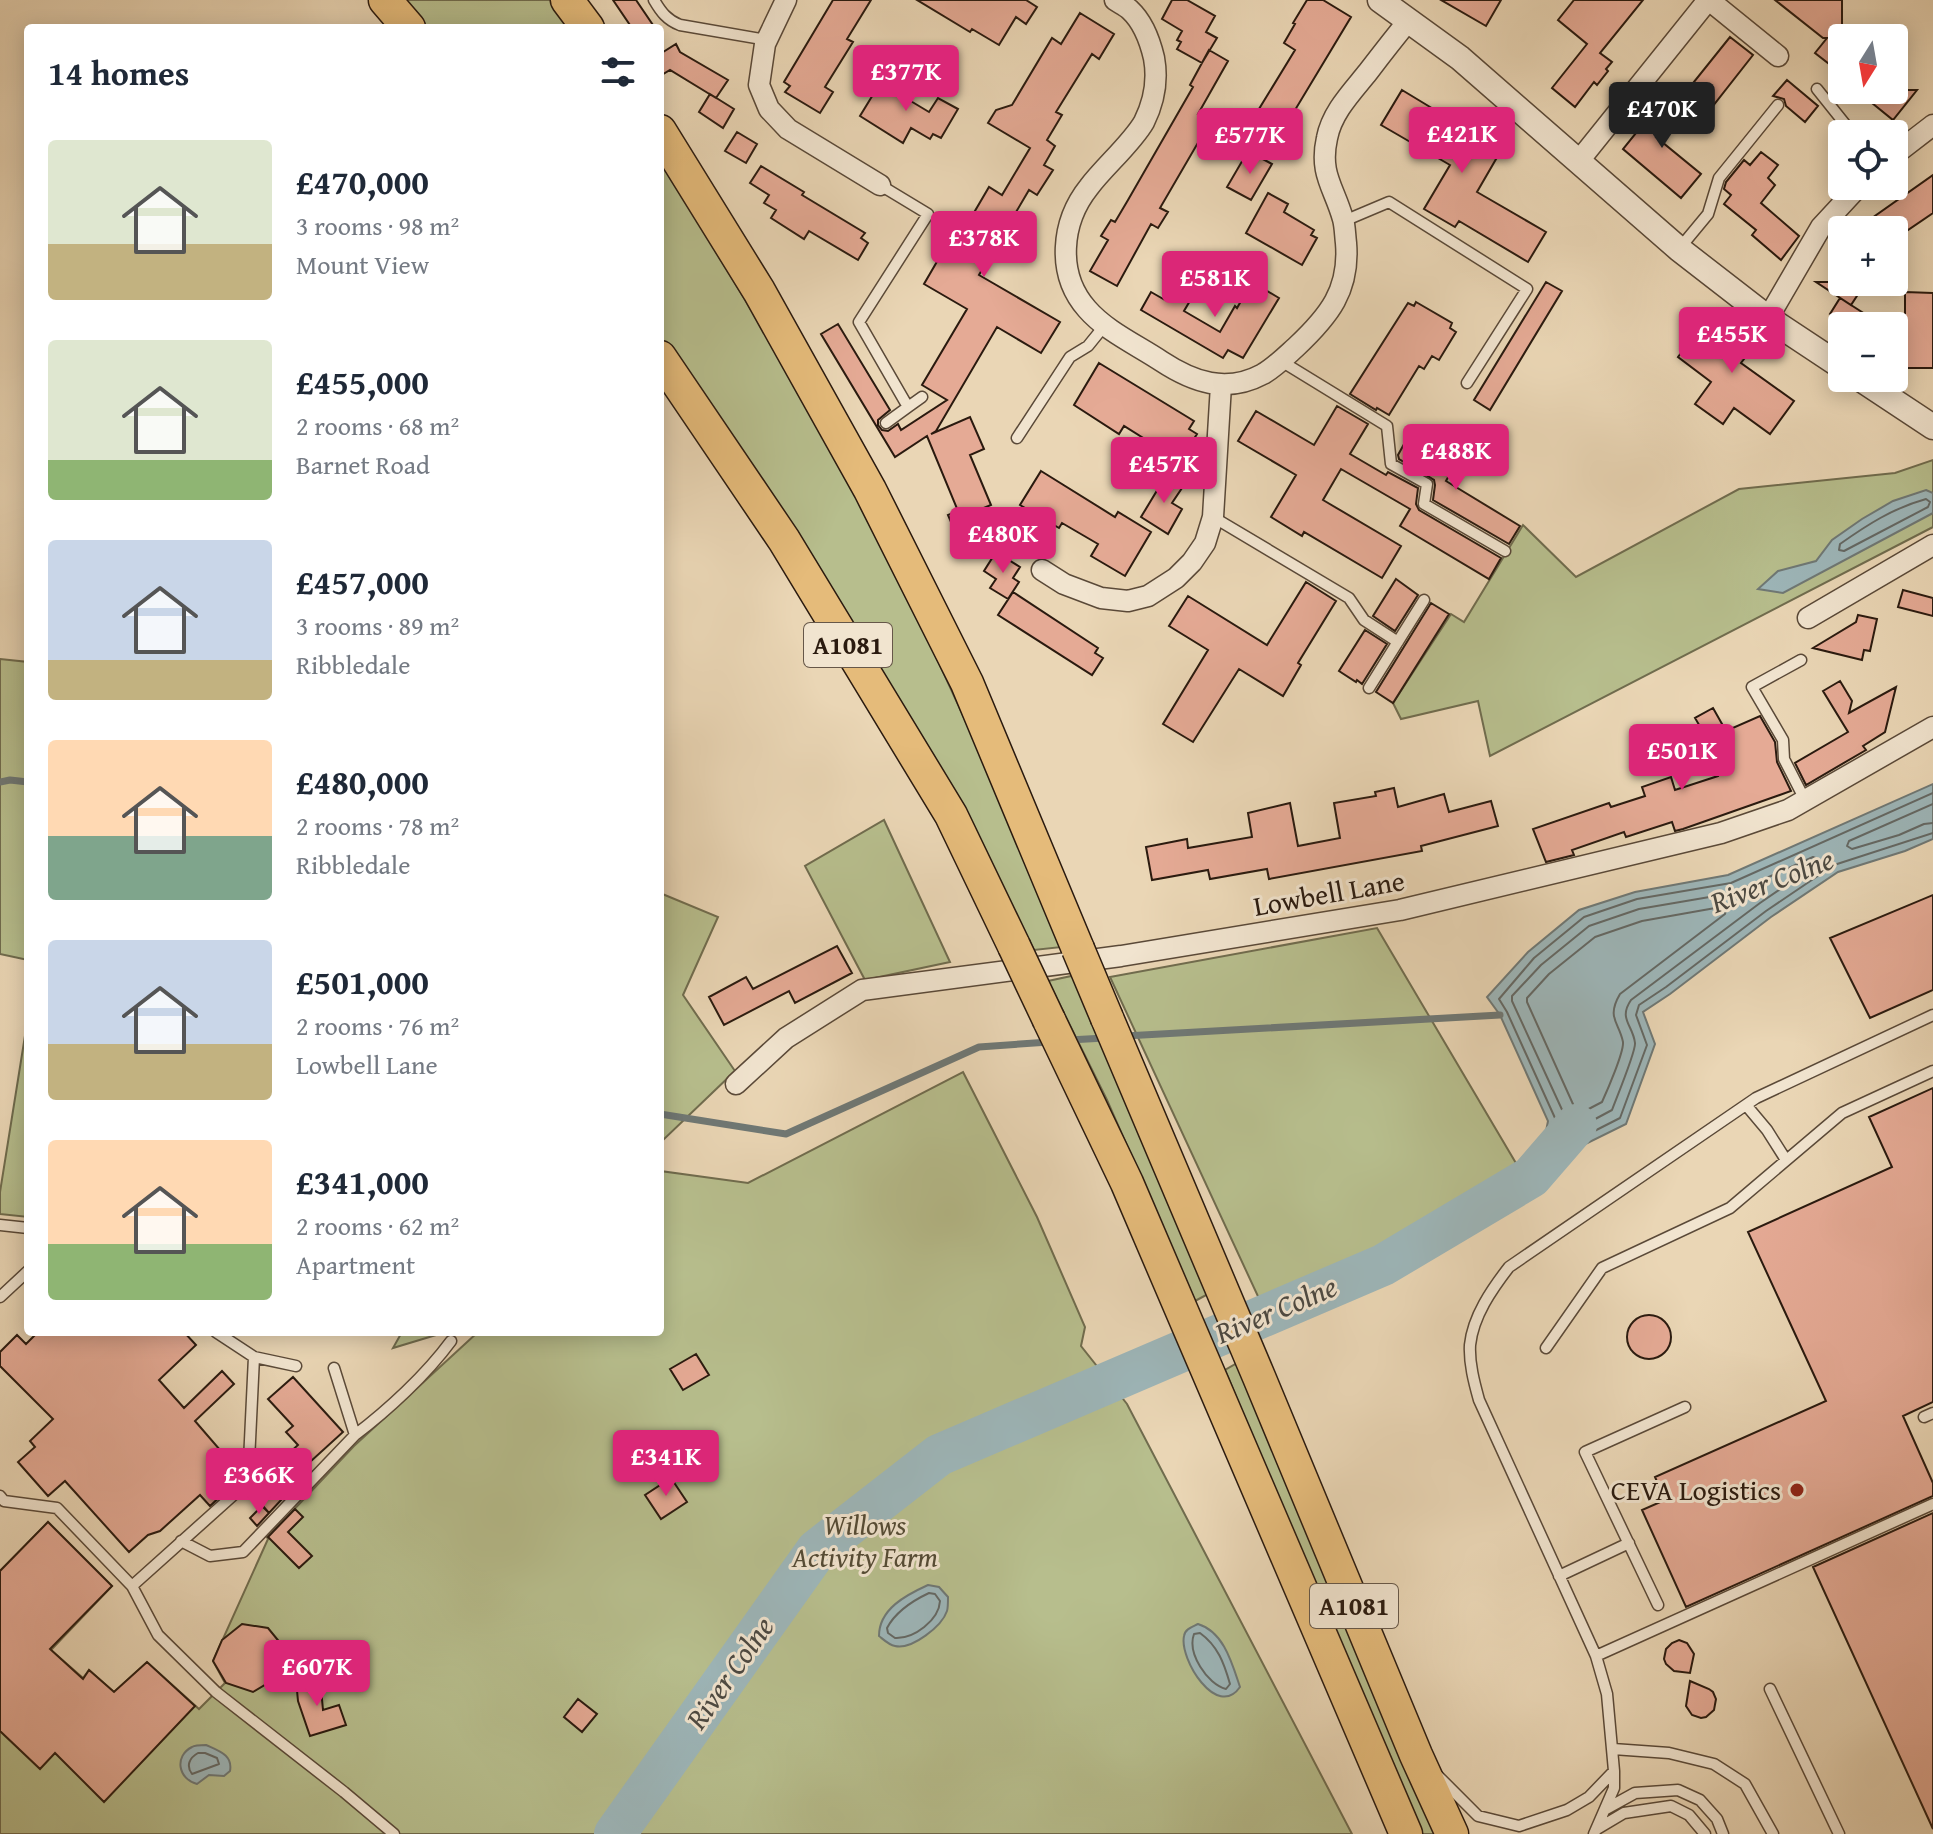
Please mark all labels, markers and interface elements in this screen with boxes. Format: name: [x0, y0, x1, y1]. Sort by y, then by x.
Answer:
north arrow: [1828, 24, 1908, 104]
map controls: [1828, 24, 1908, 392]
pin: £377K: [850, 45, 962, 113]
text: 14 homes: [48, 48, 189, 97]
icon: filters: [596, 50, 640, 94]
text: £377K: [871, 51, 941, 90]
pin: £470K: [1606, 82, 1718, 150]
text: £470K: [1627, 88, 1697, 127]
pin: £421K: [1406, 107, 1518, 175]
pin: £577K: [1194, 108, 1306, 176]
text: £421K: [1427, 113, 1497, 152]
text: £577K: [1215, 114, 1285, 153]
button: locate: [1828, 120, 1908, 200]
text: £470,000: [296, 157, 429, 206]
icon: home: [112, 172, 208, 268]
text: 3 rooms · 98 m²: [296, 206, 459, 245]
pin: £378K: [928, 211, 1040, 279]
button: +: [1828, 216, 1908, 296]
text: £378K: [949, 217, 1019, 256]
text: Mount View: [296, 245, 429, 284]
pin: £581K: [1159, 251, 1271, 319]
text: £581K: [1180, 257, 1250, 296]
pin: £455K: [1676, 307, 1788, 375]
button: −: [1828, 312, 1908, 392]
text: £455K: [1697, 313, 1767, 352]
text: £455,000: [296, 357, 429, 406]
icon: home: [112, 372, 208, 468]
text: 2 rooms · 68 m²: [296, 406, 459, 445]
pin: £488K: [1400, 424, 1512, 492]
text: £488K: [1421, 430, 1491, 469]
pin: £457K: [1108, 437, 1220, 505]
text: £457K: [1129, 443, 1199, 482]
text: Barnet Road: [296, 445, 430, 484]
pin: £480K: [947, 507, 1059, 575]
text: £480K: [968, 513, 1038, 552]
text: £457,000: [296, 557, 429, 606]
icon: home: [112, 572, 208, 668]
text: 3 rooms · 89 m²: [296, 606, 459, 645]
road number: A1081: [804, 623, 892, 667]
text: Ribbledale: [296, 645, 410, 684]
pin: £501K: [1626, 724, 1738, 792]
text: £501K: [1647, 730, 1717, 769]
text: £480,000: [296, 757, 429, 806]
icon: home: [112, 772, 208, 868]
text: 2 rooms · 78 m²: [296, 806, 459, 845]
water label: River Colne: [1703, 836, 1840, 924]
text: Ribbledale: [296, 845, 410, 884]
street label: Lowbell Lane: [1250, 859, 1408, 926]
text: £501,000: [296, 957, 429, 1006]
icon: home: [112, 972, 208, 1068]
text: 2 rooms · 76 m²: [296, 1006, 459, 1045]
text: Lowbell Lane: [296, 1045, 438, 1084]
text: £341,000: [296, 1157, 429, 1206]
icon: home: [112, 1172, 208, 1268]
text: 2 rooms · 62 m²: [296, 1206, 459, 1245]
text: Apartment: [296, 1245, 415, 1284]
water label: River Colne: [1207, 1264, 1343, 1355]
pin: £341K: [610, 1430, 722, 1498]
text: £341K: [631, 1436, 701, 1475]
pin: £366K: [203, 1448, 315, 1516]
text: £366K: [224, 1454, 294, 1493]
place label: CEVA Logistics: [1611, 1469, 1781, 1510]
marker: CEVA Logistics: [1788, 1481, 1806, 1499]
park label: Willows Activity Farm: [791, 1504, 938, 1577]
road number: A1081: [1310, 1584, 1398, 1628]
water label: River Colne: [674, 1607, 784, 1739]
pin: £607K: [261, 1640, 373, 1708]
text: £607K: [282, 1646, 352, 1685]

